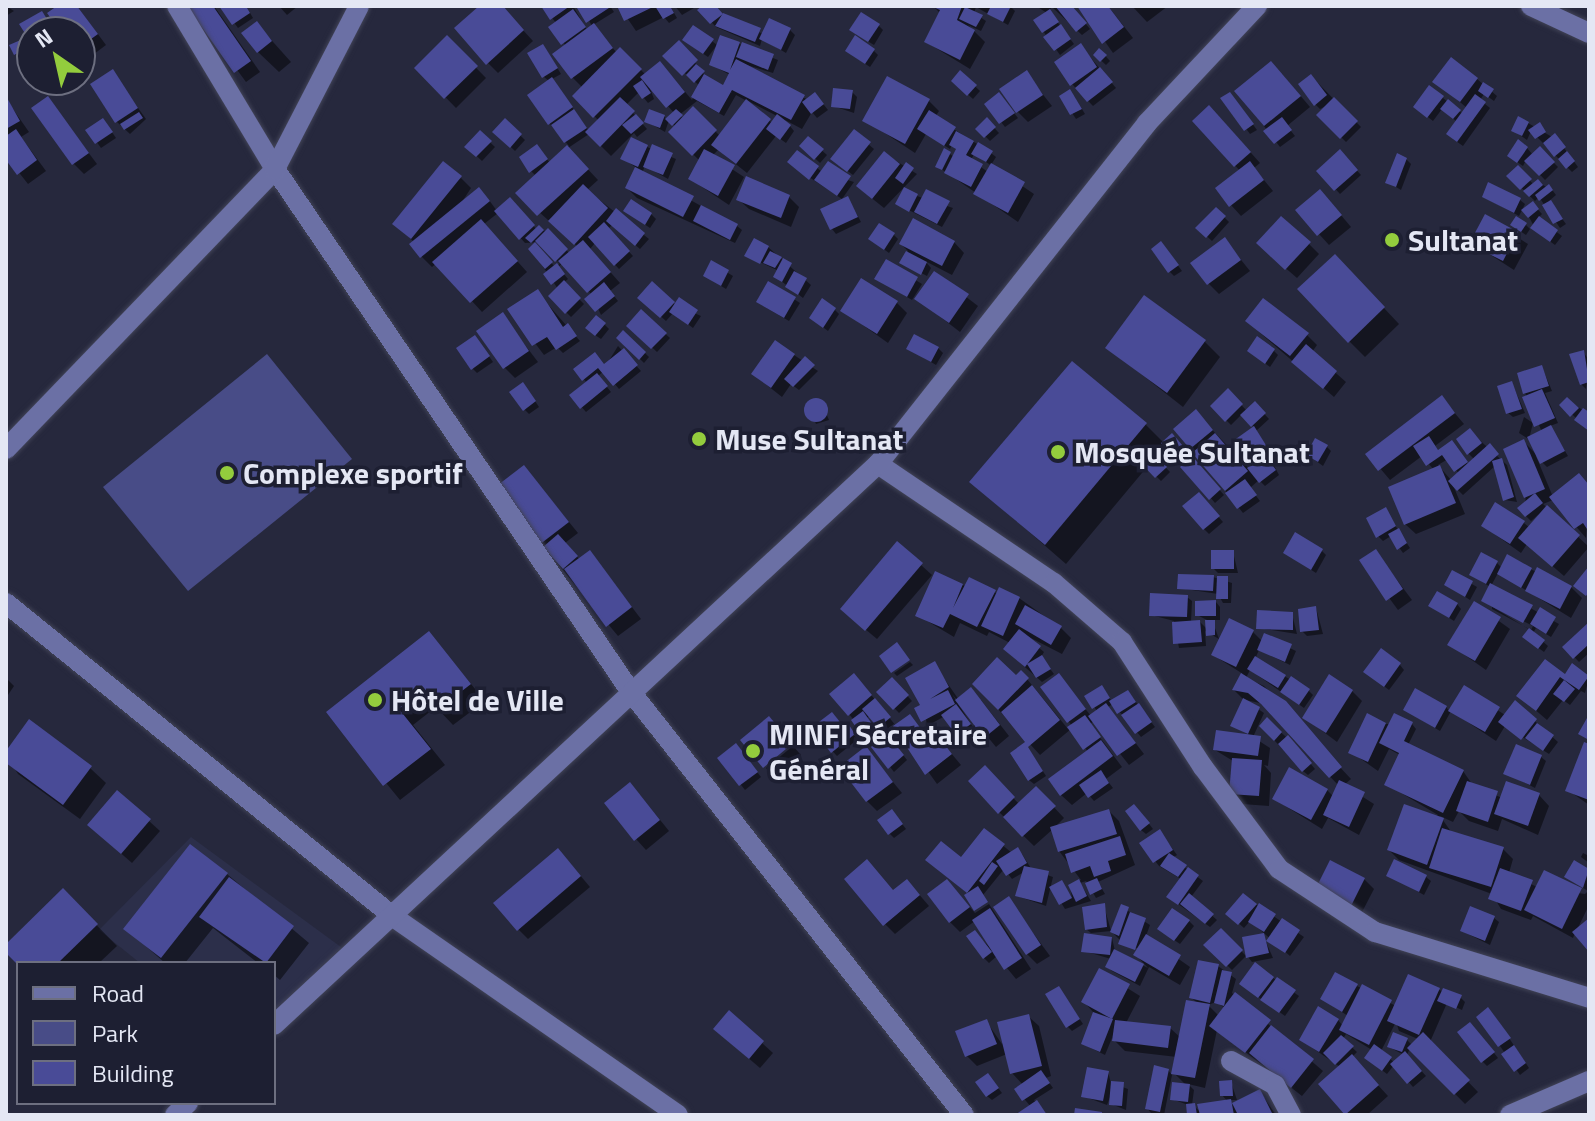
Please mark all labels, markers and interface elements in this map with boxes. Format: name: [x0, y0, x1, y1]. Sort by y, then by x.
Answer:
north arrow: [16, 16, 96, 96]
text: N: [28, 19, 60, 56]
place label: Sultanat: [1408, 222, 1518, 258]
marker: Sultanat: [1383, 231, 1401, 249]
place label: Muse Sultanat: [715, 421, 903, 457]
marker: Muse Sultanat: [690, 430, 708, 448]
place label: Mosquée Sultanat: [1074, 434, 1310, 470]
marker: Mosquée Sultanat: [1049, 443, 1067, 461]
place label: Complexe sportif: [243, 455, 463, 491]
marker: Complexe sportif: [218, 464, 236, 482]
place label: Hôtel de Ville: [391, 682, 564, 718]
marker: Hôtel de Ville: [366, 691, 384, 709]
place label: MINFI Sécretaire Général: [769, 716, 987, 786]
marker: MINFI Sécretaire Général: [744, 742, 762, 760]
legend: [16, 961, 276, 1105]
text: Road: [92, 975, 144, 1011]
text: Park: [92, 1015, 138, 1051]
text: Building: [92, 1055, 174, 1091]

